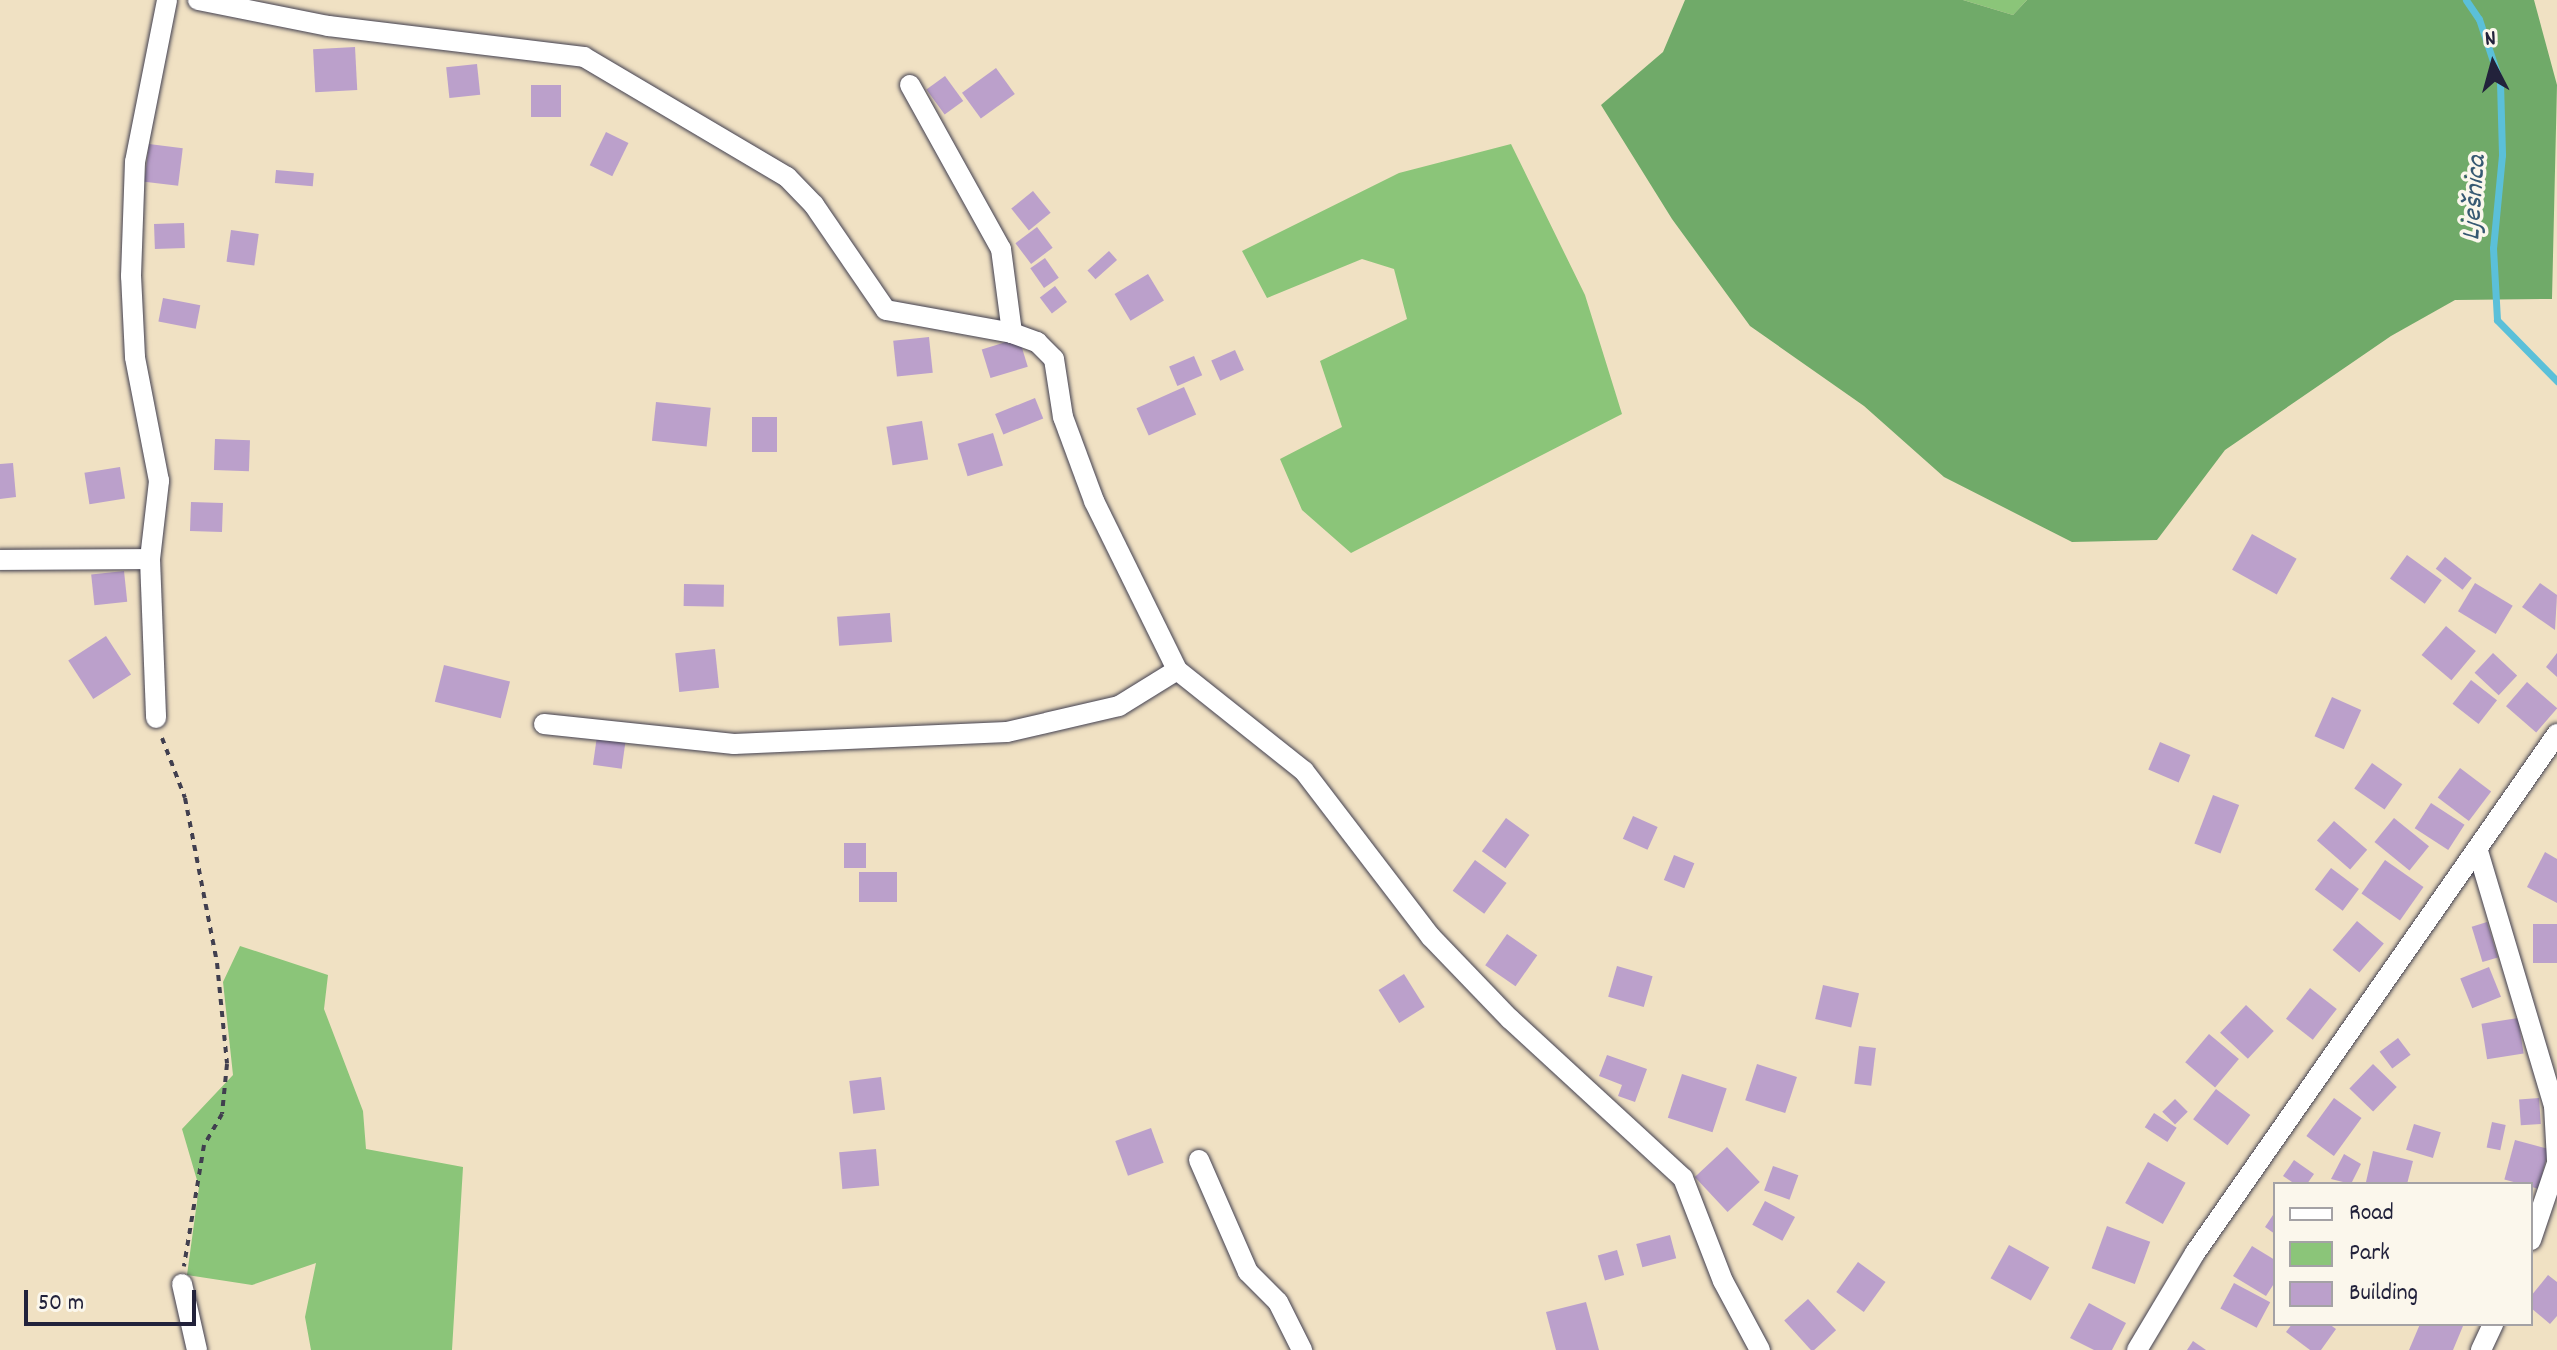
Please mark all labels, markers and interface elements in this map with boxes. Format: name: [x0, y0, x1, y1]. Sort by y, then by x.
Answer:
north arrow: [2453, 24, 2533, 104]
text: N: [2483, 24, 2497, 56]
water label: Lješnica: [2456, 154, 2496, 242]
legend: [2273, 1182, 2533, 1326]
text: Road: [2349, 1197, 2394, 1231]
text: Park: [2349, 1237, 2390, 1271]
scale bar: [28, 1274, 200, 1324]
text: Building: [2349, 1277, 2418, 1311]
text: 50 m: [38, 1287, 84, 1321]

